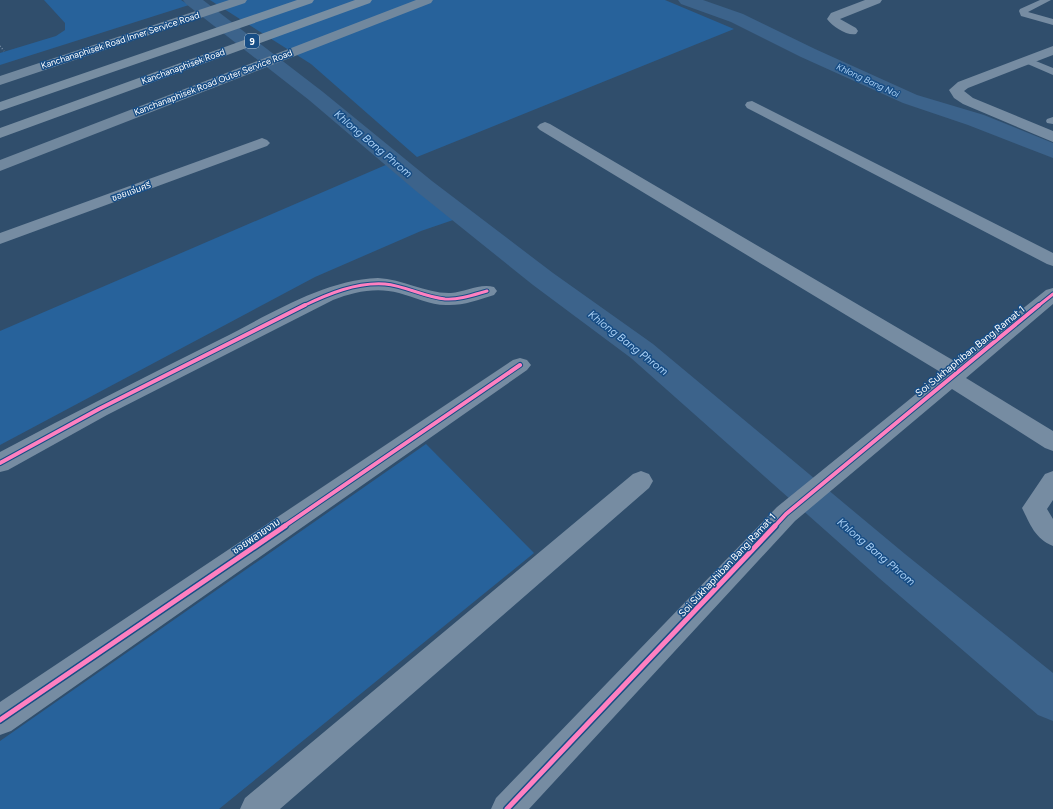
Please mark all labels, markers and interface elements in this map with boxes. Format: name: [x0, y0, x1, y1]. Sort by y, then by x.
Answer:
street label: Kanchanaphisek Road Inner Service Road: [39, 9, 201, 71]
road number: 9: [245, 34, 259, 48]
street label: Kanchanaphisek Road: [140, 46, 226, 86]
street label: Kanchanaphisek Road Outer Service Road: [132, 47, 294, 117]
water label: Khlong Bang Noi: [835, 61, 902, 100]
water label: Khlong Bang Phrom: [331, 108, 415, 181]
street label: ซอยแจ่มศรี: [110, 179, 153, 203]
street label: Soi Sukhaphiban Bang Ramat 1: [913, 303, 1027, 399]
water label: Khlong Bang Phrom: [586, 308, 671, 379]
street label: Soi Sukhaphiban Bang Ramat 1: [675, 510, 779, 620]
street label: ซอยพลายงาม: [229, 515, 283, 557]
water label: Khlong Bang Phrom: [834, 516, 918, 589]

